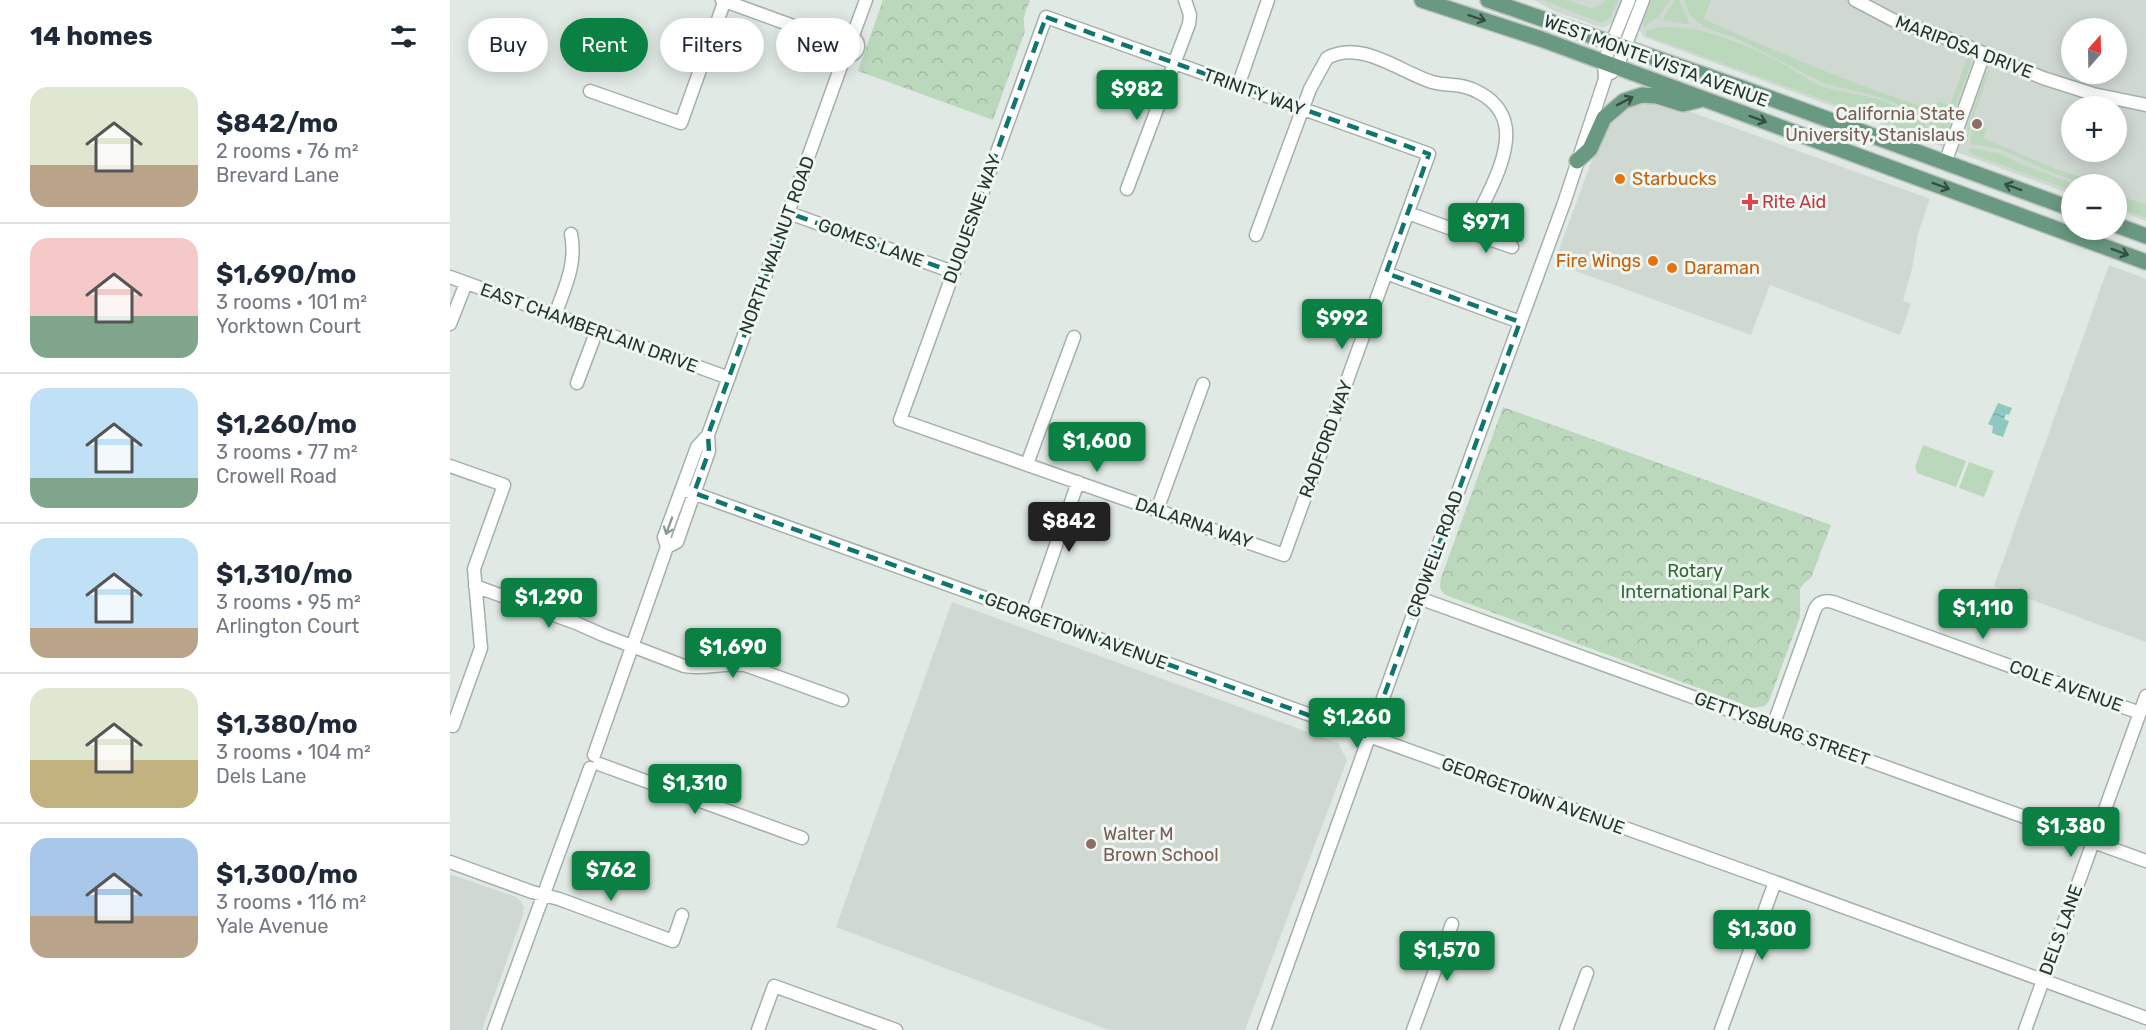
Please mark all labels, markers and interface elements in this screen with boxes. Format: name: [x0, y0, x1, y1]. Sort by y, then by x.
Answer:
street label: WEST MONTE VISTA AVENUE: [1541, 10, 1771, 112]
street label: MARIPOSA DRIVE: [1892, 11, 2036, 83]
one-way arrow: [1467, 13, 1486, 24]
chip: Buy: [468, 18, 548, 72]
chip: Rent: [560, 18, 648, 72]
chip: Filters: [660, 18, 764, 72]
chip: New: [776, 18, 860, 72]
north arrow: [2061, 18, 2127, 84]
map controls: [2061, 18, 2127, 240]
icon: filters: [387, 20, 420, 53]
text: 14 homes: [30, 21, 153, 52]
street label: TRINITY WAY: [1200, 63, 1308, 121]
pin: $982: [1101, 70, 1173, 121]
text: $982: [1111, 77, 1163, 101]
one-way arrow: [1616, 95, 1634, 107]
button: +: [2061, 96, 2127, 162]
place label: California State University, Stanislaus: [1785, 103, 1965, 146]
text: $842/mo: [216, 108, 338, 139]
icon: home: [78, 111, 150, 183]
one-way arrow: [1748, 114, 1766, 125]
marker: California State University, Stanislaus: [1970, 117, 1984, 131]
text: 2 rooms · 76 m²: [216, 139, 359, 163]
street label: DUQUESNE WAY: [938, 151, 1006, 287]
street label: NORTH WALNUT ROAD: [735, 153, 819, 337]
text: Brevard Lane: [216, 163, 339, 187]
place label: Starbucks: [1632, 168, 1717, 190]
marker: Starbucks: [1613, 172, 1627, 186]
button: −: [2061, 174, 2127, 240]
one-way arrow: [2004, 181, 2023, 192]
one-way arrow: [1931, 182, 1949, 193]
place label: Rite Aid: [1762, 191, 1826, 213]
marker: Rite Aid: [1743, 195, 1757, 209]
pin: $971: [1450, 203, 1522, 254]
text: $971: [1462, 210, 1510, 234]
street label: GOMES LANE: [815, 214, 927, 272]
one-way arrow: [2110, 248, 2129, 259]
place label: Fire Wings: [1556, 250, 1641, 272]
marker: Fire Wings: [1646, 254, 1660, 268]
place label: Daraman: [1684, 257, 1760, 279]
text: $1,690/mo: [216, 259, 356, 290]
marker: Daraman: [1665, 261, 1679, 275]
icon: home: [78, 262, 150, 334]
street label: EAST CHAMBERLAIN DRIVE: [477, 278, 701, 378]
text: 3 rooms · 101 m²: [216, 290, 367, 314]
pin: $992: [1306, 299, 1378, 350]
text: $992: [1316, 306, 1368, 330]
text: Yorktown Court: [216, 314, 361, 338]
street label: RADFORD WAY: [1295, 377, 1358, 501]
text: $1,260/mo: [216, 409, 357, 440]
icon: home: [78, 412, 150, 484]
pin: $1,600: [1048, 422, 1146, 473]
text: $1,600: [1063, 429, 1131, 453]
text: 3 rooms · 77 m²: [216, 440, 358, 464]
text: Crowell Road: [216, 464, 337, 488]
street label: CROWELL ROAD: [1402, 487, 1468, 621]
street label: DALARNA WAY: [1132, 493, 1256, 554]
pin: $842: [1033, 502, 1105, 553]
text: $842: [1042, 509, 1096, 533]
one-way arrow: [662, 516, 673, 535]
text: $1,310/mo: [216, 559, 353, 590]
park label: Rotary International Park: [1620, 560, 1770, 603]
icon: home: [78, 562, 150, 634]
pin: $1,290: [500, 578, 598, 629]
text: $1,290: [515, 585, 583, 609]
street label: GEORGETOWN AVENUE: [981, 588, 1171, 674]
pin: $1,110: [1934, 589, 2032, 640]
text: 3 rooms · 95 m²: [216, 590, 361, 614]
text: $1,110: [1952, 596, 2014, 620]
text: Arlington Court: [216, 614, 359, 638]
pin: $1,690: [684, 628, 782, 679]
text: $1,690: [699, 635, 767, 659]
street label: COLE AVENUE: [2006, 655, 2126, 717]
street label: GETTYSBURG STREET: [1691, 687, 1873, 771]
pin: $1,260: [1308, 698, 1406, 749]
text: $1,260: [1323, 705, 1391, 729]
text: $1,380/mo: [216, 709, 358, 740]
icon: home: [78, 712, 150, 784]
text: 3 rooms · 104 m²: [216, 740, 371, 764]
street label: GEORGETOWN AVENUE: [1438, 753, 1628, 839]
text: Dels Lane: [216, 764, 307, 788]
pin: $1,310: [646, 764, 744, 815]
text: $1,310: [662, 771, 728, 795]
pin: $1,380: [2022, 807, 2120, 858]
text: $1,380: [2036, 814, 2106, 838]
place label: Walter M Brown School: [1103, 823, 1219, 866]
marker: Walter M Brown School: [1084, 837, 1098, 851]
pin: $762: [575, 851, 647, 902]
text: $762: [586, 858, 636, 882]
text: $1,300/mo: [216, 859, 358, 890]
icon: home: [78, 862, 150, 934]
street label: DELS LANE: [2034, 882, 2088, 978]
text: 3 rooms · 116 m²: [216, 890, 366, 914]
pin: $1,300: [1713, 910, 1811, 961]
text: Yale Avenue: [216, 914, 329, 938]
text: $1,300: [1727, 917, 1797, 941]
pin: $1,570: [1398, 931, 1496, 982]
text: $1,570: [1414, 938, 1480, 962]

